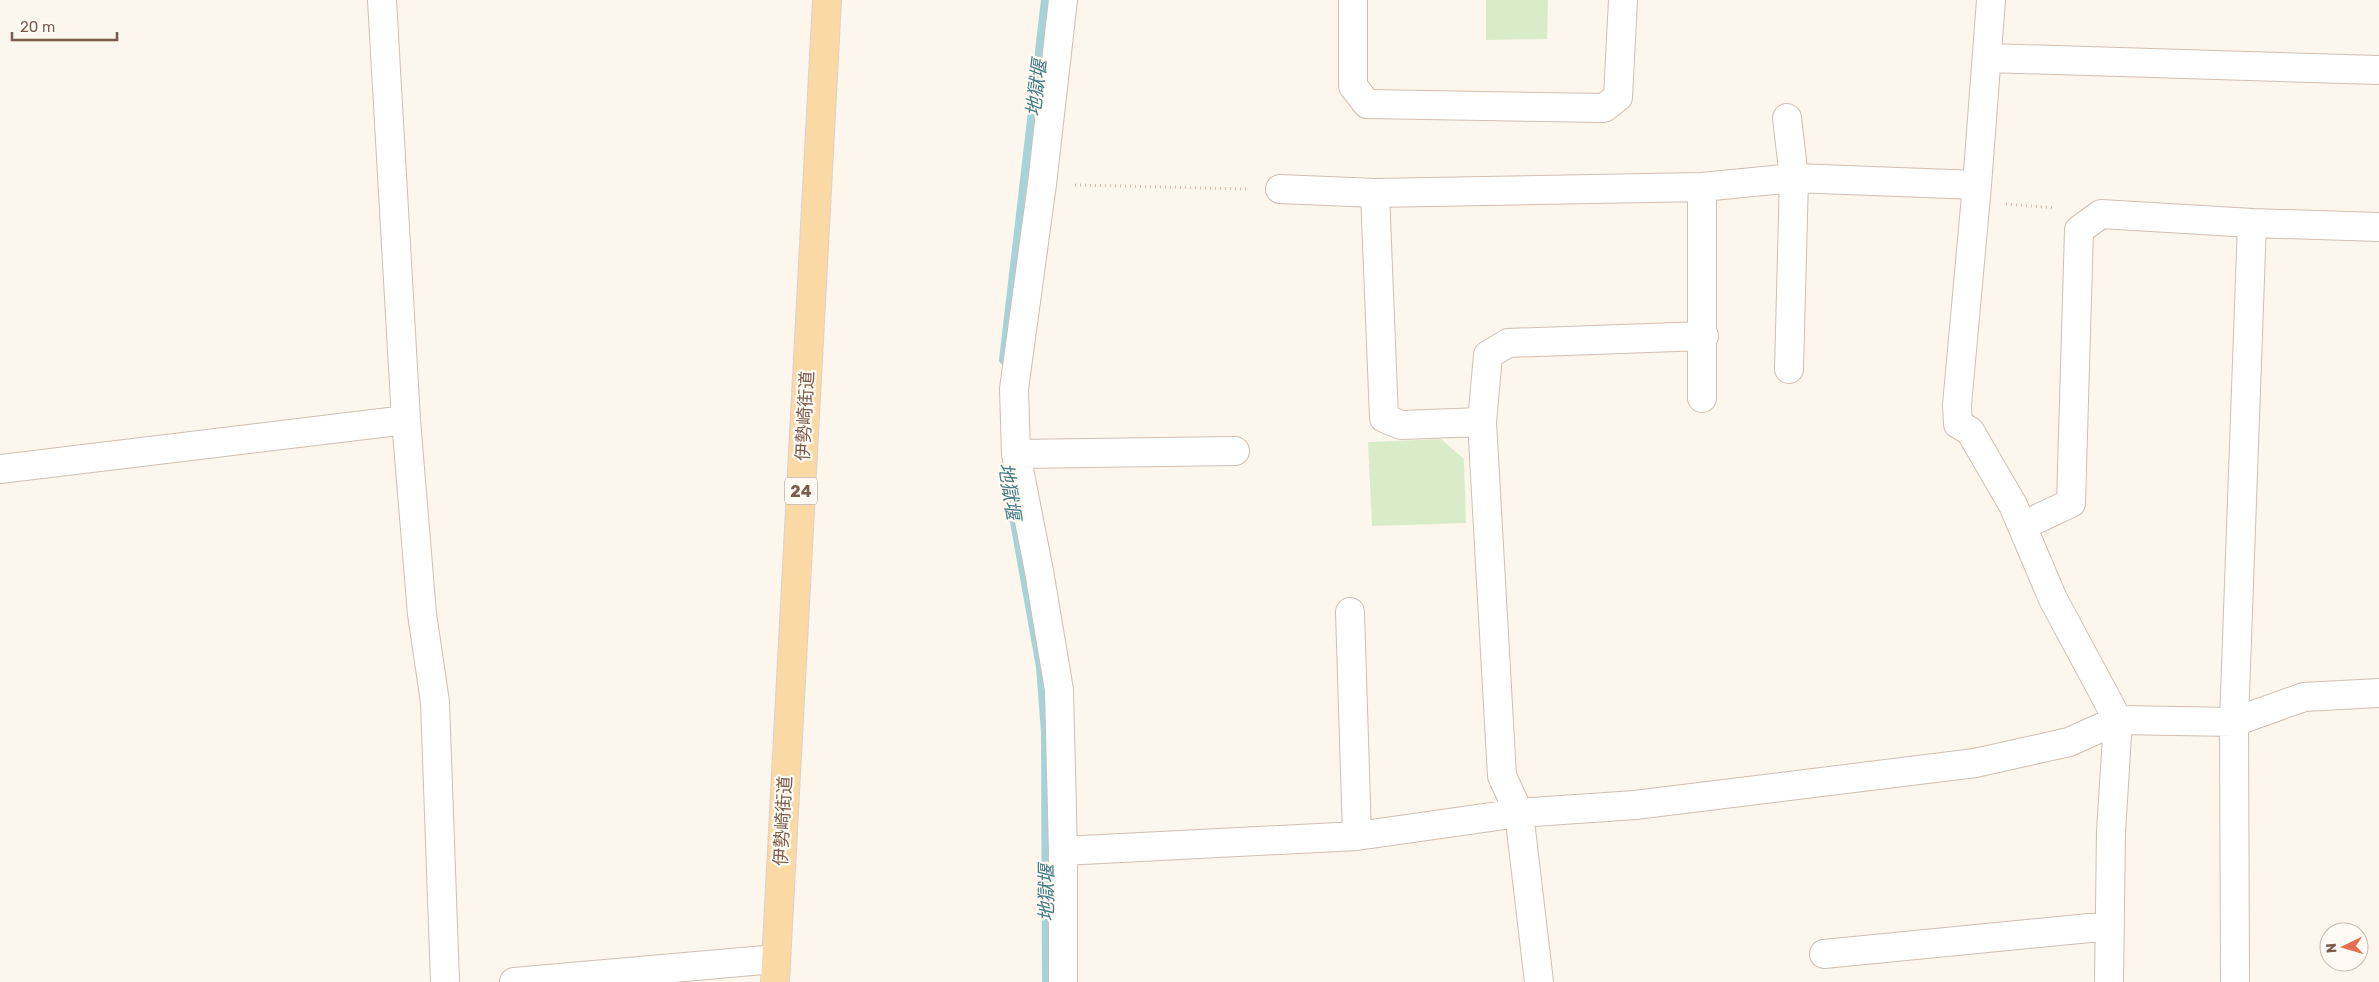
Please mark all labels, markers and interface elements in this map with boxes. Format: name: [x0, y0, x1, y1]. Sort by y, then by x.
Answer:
scale bar: [12, 10, 118, 42]
text: 20 m: [20, 18, 55, 36]
water label: 地獄堰: [1022, 55, 1052, 118]
street label: 伊勢崎街道: [792, 370, 818, 462]
water label: 地獄堰: [994, 461, 1026, 524]
road number: 24: [785, 478, 817, 504]
street label: 伊勢崎街道: [770, 775, 796, 867]
water label: 地獄堰: [1035, 862, 1058, 922]
north arrow: [2319, 922, 2369, 972]
text: N: [2323, 942, 2340, 954]

